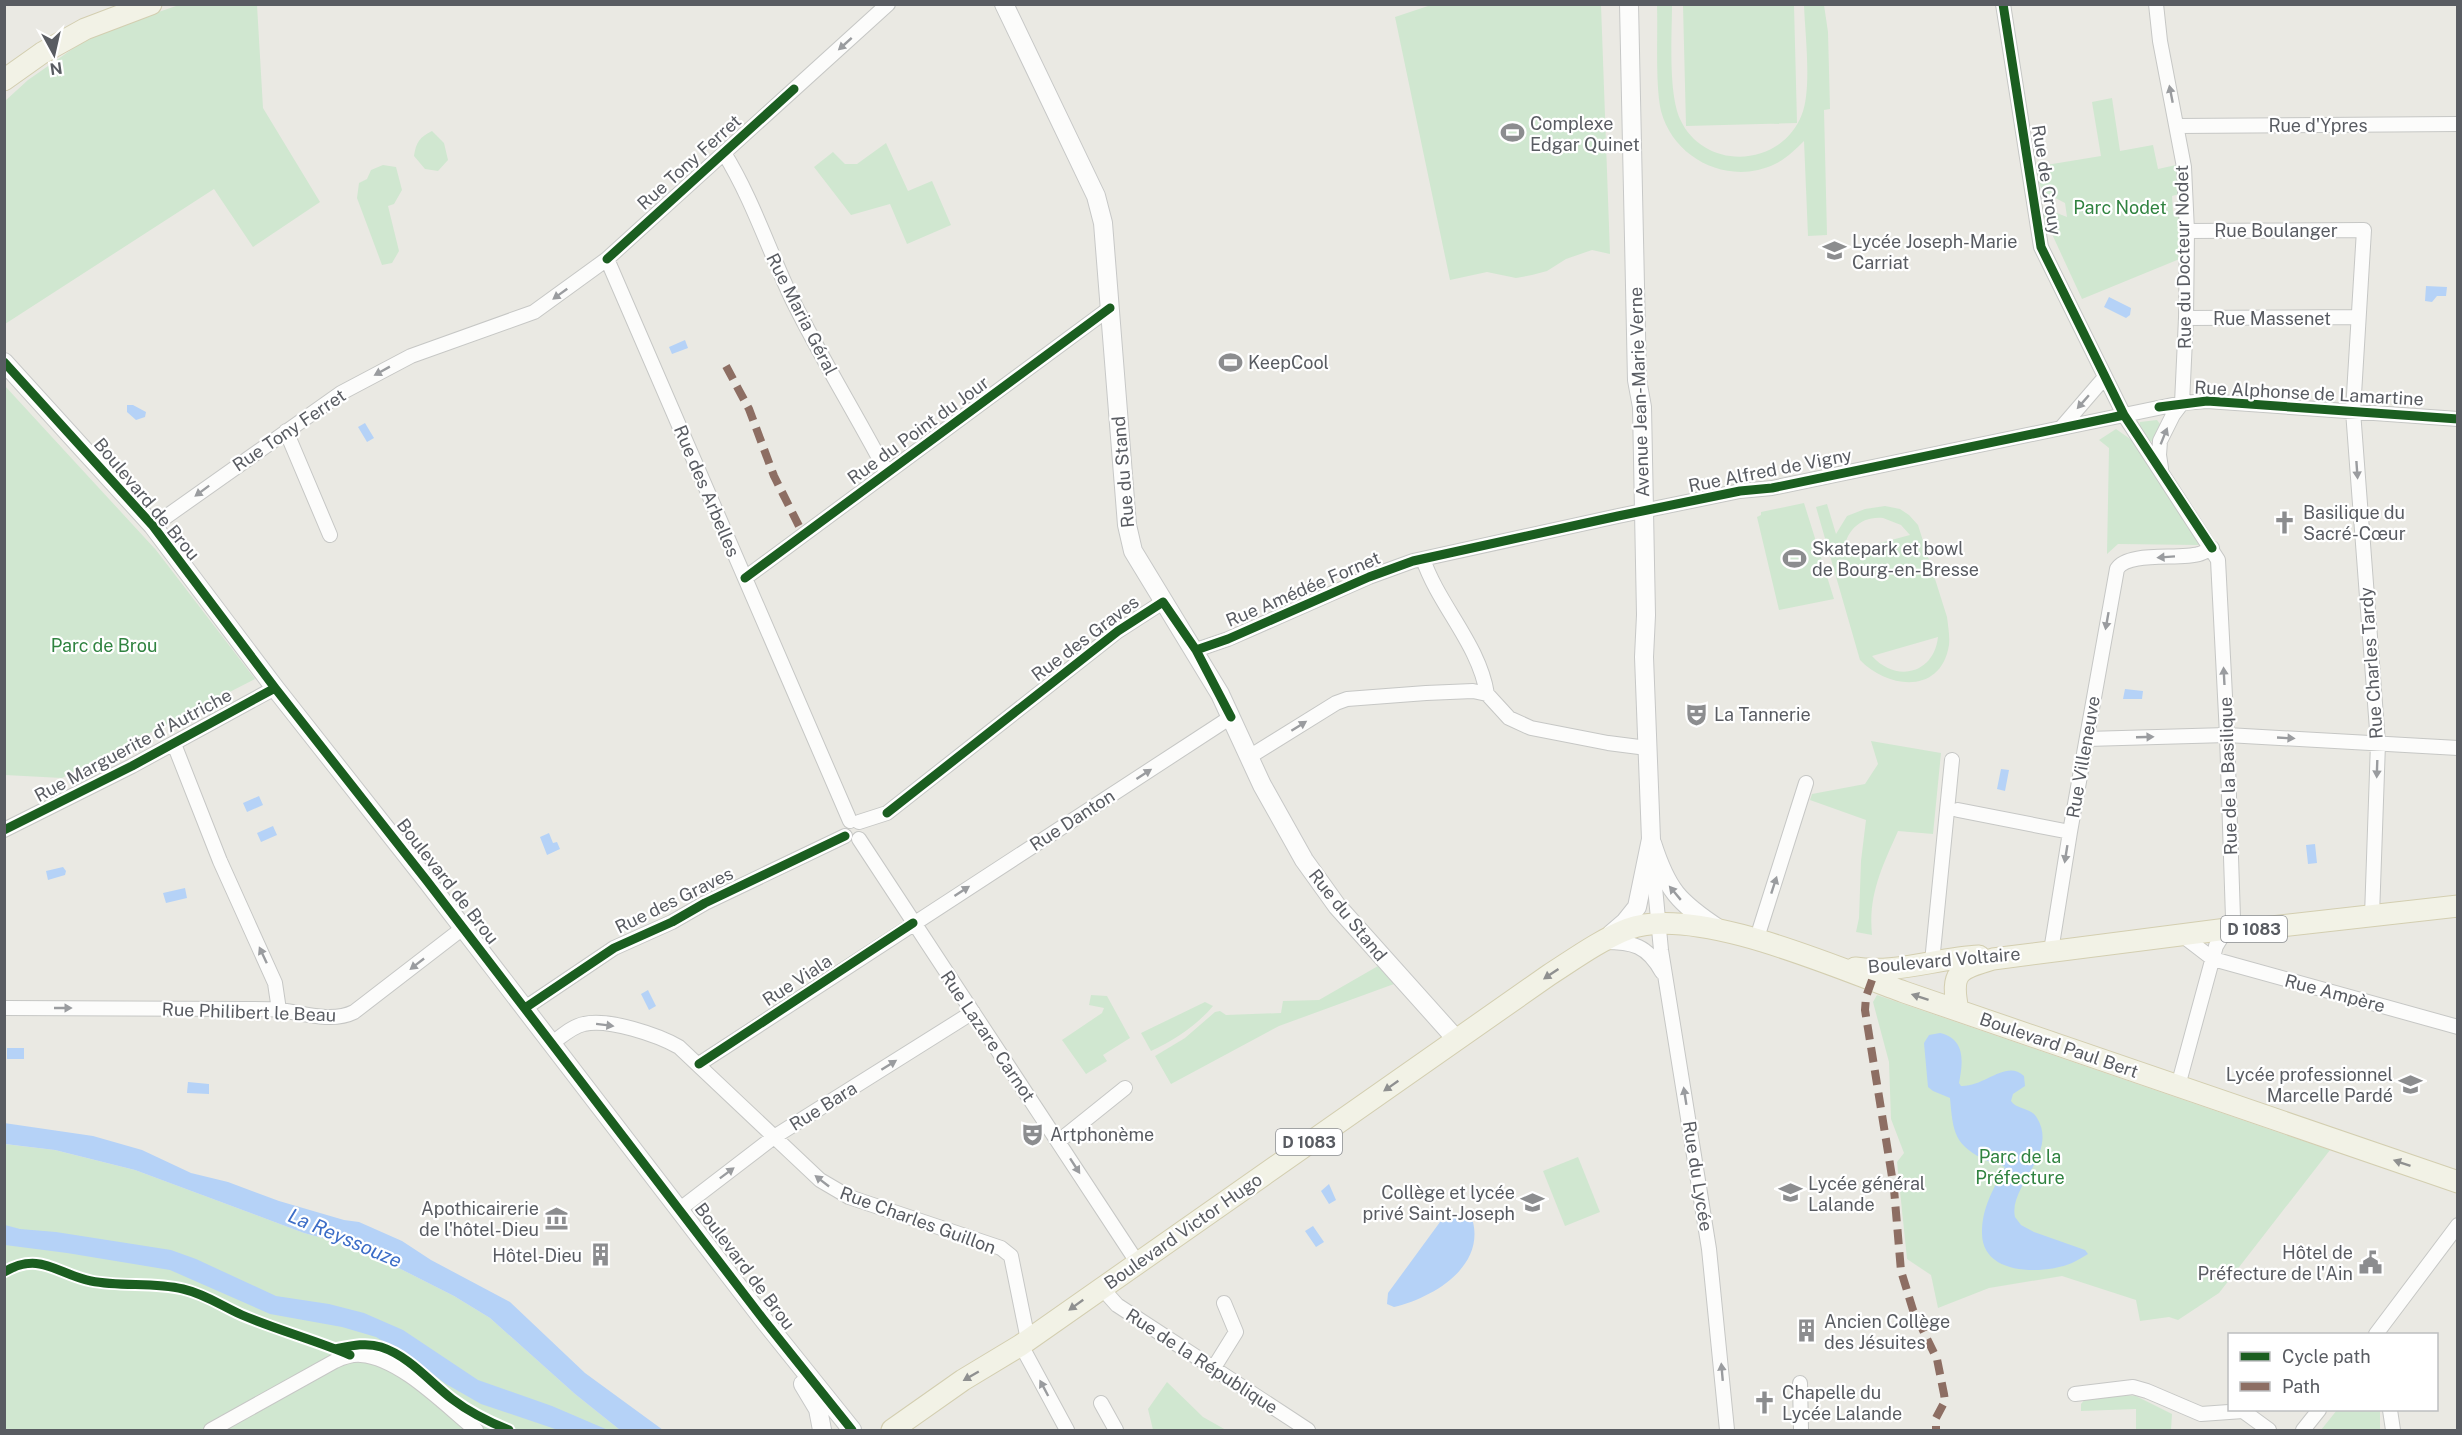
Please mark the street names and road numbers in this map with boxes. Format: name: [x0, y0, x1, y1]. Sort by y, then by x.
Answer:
street label: Rue Tony Ferret: [633, 110, 745, 214]
street label: Rue d'Ypres: [2268, 115, 2368, 136]
street label: Rue de Crouy: [2028, 123, 2066, 237]
street label: Rue du Docteur Nodet: [2171, 165, 2195, 349]
street label: Rue Boulanger: [2214, 220, 2338, 241]
street label: Rue Maria Géral: [762, 249, 842, 379]
street label: Avenue Jean-Marie Verne: [1625, 286, 1653, 498]
street label: Rue Massenet: [2213, 308, 2331, 329]
street label: Rue du Point du Jour: [843, 372, 993, 488]
street label: Rue Alphonse de Lamartine: [2194, 377, 2424, 409]
street label: Rue Tony Ferret: [228, 384, 350, 476]
street label: Rue du Stand: [1108, 415, 1138, 529]
street label: Rue des Arbelles: [670, 422, 744, 560]
street label: Boulevard de Brou: [90, 434, 204, 564]
street label: Rue Alfred de Vigny: [1686, 444, 1854, 496]
street label: Rue Amédée Fornet: [1223, 547, 1383, 631]
street label: Rue Charles Tardy: [2355, 586, 2387, 740]
street label: Rue des Graves: [1027, 591, 1143, 685]
street label: Rue Marguerite d'Autriche: [31, 684, 235, 806]
street label: Rue Villeneuve: [2062, 694, 2104, 820]
street label: Rue de la Basilique: [2215, 696, 2241, 856]
street label: Rue Danton: [1026, 785, 1118, 855]
street label: Boulevard de Brou: [393, 814, 503, 948]
street label: Rue des Graves: [612, 862, 736, 938]
street label: Rue du Stand: [1305, 865, 1391, 965]
road number: D 1083: [2221, 916, 2287, 942]
street label: Boulevard Voltaire: [1867, 943, 2021, 977]
street label: Rue Viala: [758, 950, 836, 1010]
street label: Rue Lazare Carnot: [936, 967, 1040, 1105]
street label: Rue Ampère: [2282, 969, 2388, 1017]
street label: Rue Philibert le Beau: [161, 998, 337, 1026]
street label: Boulevard Paul Bert: [1977, 1008, 2141, 1082]
street label: Rue Bara: [785, 1077, 861, 1135]
street label: Rue du Lycée: [1679, 1119, 1717, 1233]
road number: D 1083: [1276, 1129, 1342, 1155]
street label: Boulevard Victor Hugo: [1100, 1169, 1266, 1293]
street label: Rue Charles Guillon: [837, 1182, 999, 1258]
street label: Boulevard de Brou: [691, 1199, 799, 1333]
street label: Rue de la République: [1122, 1304, 1282, 1418]

